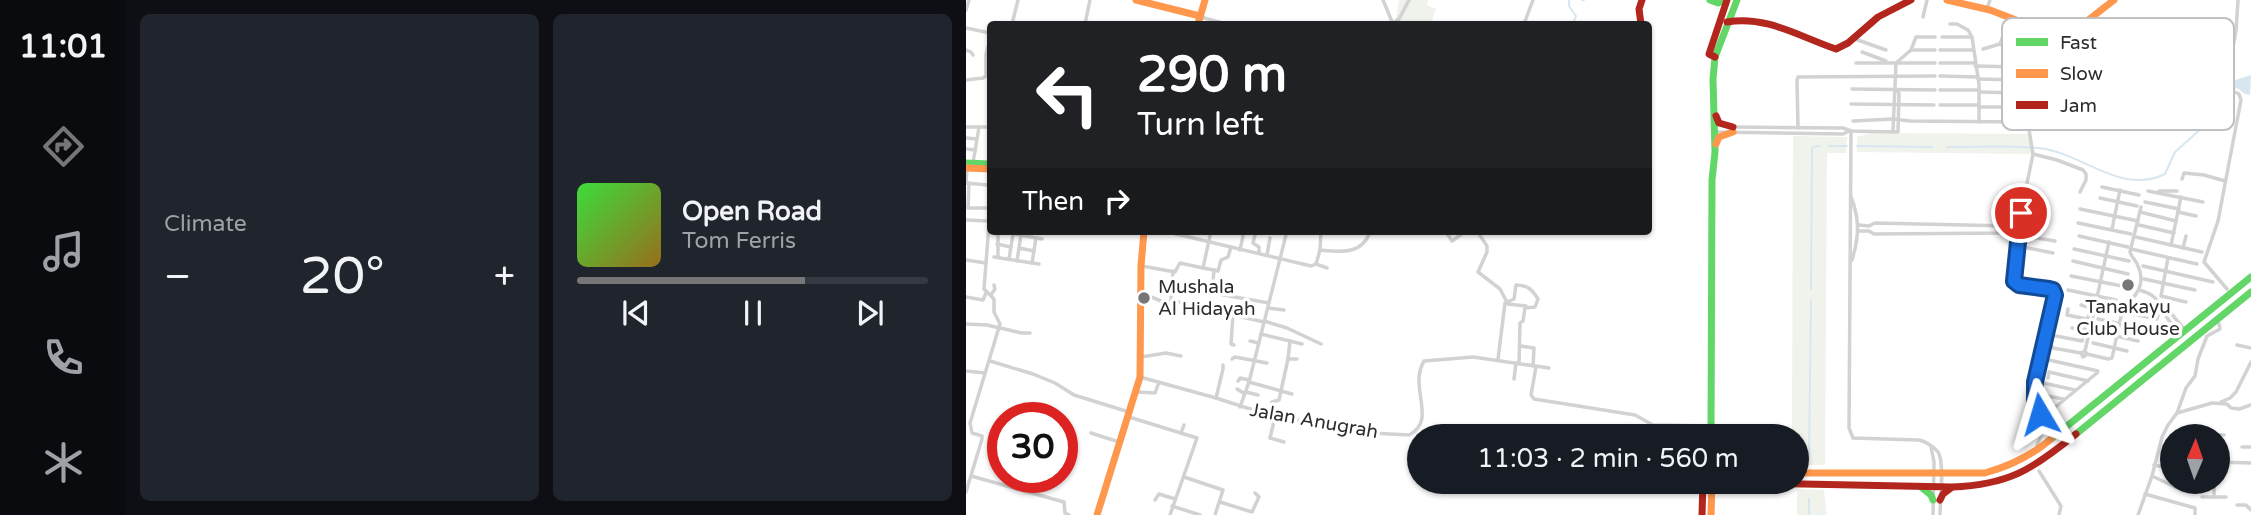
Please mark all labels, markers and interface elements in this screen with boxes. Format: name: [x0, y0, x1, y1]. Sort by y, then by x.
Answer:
legend: [2002, 18, 2234, 130]
text: 11:01: [19, 28, 107, 66]
text: Fast: [2060, 32, 2097, 54]
text: 290 m: [1137, 46, 1287, 105]
icon: left: [1022, 49, 1113, 140]
text: Slow: [2060, 63, 2103, 85]
text: Jam: [2060, 95, 2097, 117]
text: Turn left: [1137, 106, 1264, 144]
icon: directions: [39, 122, 88, 171]
icon: right: [1098, 182, 1136, 220]
pin: [1991, 183, 2051, 243]
text: Then: [1022, 186, 1084, 217]
icon: arrive: [2002, 194, 2040, 232]
text: Open Road: [682, 196, 822, 227]
text: Climate: [164, 210, 247, 238]
icon: music: [39, 227, 88, 276]
text: Tom Ferris: [682, 227, 796, 255]
text: 20°: [300, 245, 385, 308]
text: −: [164, 254, 191, 300]
text: +: [494, 254, 515, 300]
place label: Mushala Al Hidayah: [1158, 276, 1255, 320]
marker: Tanakayu Club House: [2120, 277, 2136, 293]
marker: Mushala Al Hidayah: [1136, 290, 1152, 306]
icon: previous: [617, 294, 655, 332]
icon: pause: [734, 294, 772, 332]
icon: next: [851, 294, 889, 332]
place label: Tanakayu Club House: [2076, 296, 2180, 340]
icon: phone: [39, 333, 88, 382]
position arrow: [2003, 377, 2077, 451]
street label: Jalan Anugrah: [1248, 399, 1380, 443]
speed limit sign: 30: [987, 402, 1078, 493]
north arrow: [2160, 424, 2230, 494]
map controls: [2160, 424, 2230, 494]
icon: climate: [39, 438, 88, 487]
text: 11:03 · 2 min · 560 m: [1477, 443, 1739, 474]

